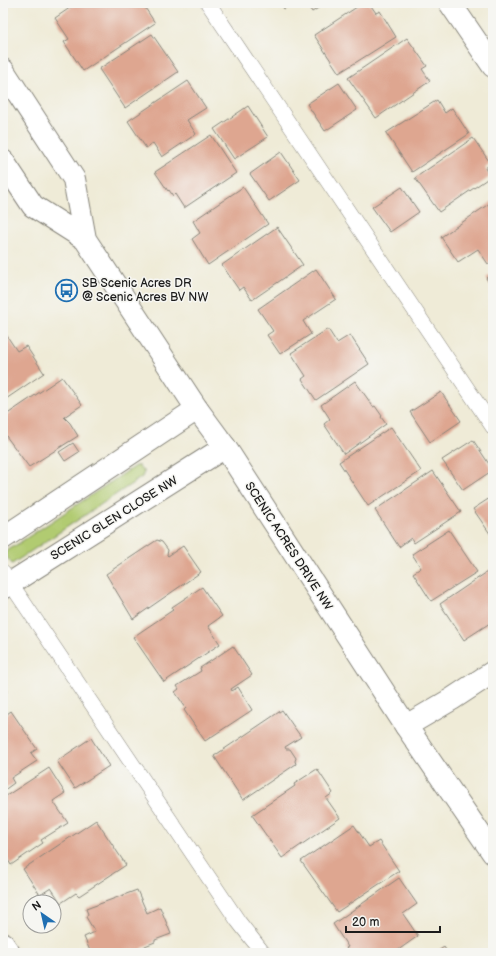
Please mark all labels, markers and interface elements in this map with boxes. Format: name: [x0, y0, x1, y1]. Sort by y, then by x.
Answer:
place label: SB Scenic Acres DR @ Scenic Acres BV NW: [82, 276, 208, 305]
bus stop icon: SB Scenic Acres DR @ Scenic Acres BV NW: [54, 277, 80, 303]
street label: SCENIC GLEN CLOSE NW: [48, 473, 181, 564]
street label: SCENIC ACRES DRIVE NW: [241, 479, 336, 613]
north arrow: [22, 894, 62, 934]
text: N: [30, 898, 44, 914]
scale bar: [346, 908, 440, 934]
text: 20 m: [352, 915, 379, 930]

